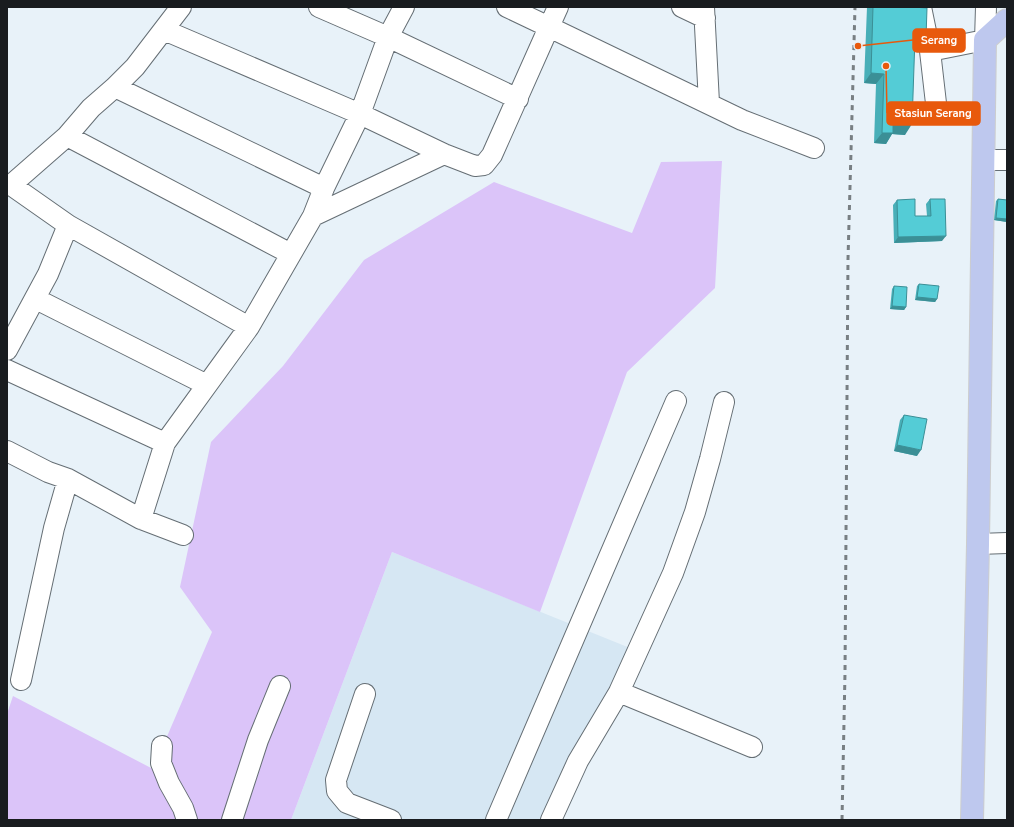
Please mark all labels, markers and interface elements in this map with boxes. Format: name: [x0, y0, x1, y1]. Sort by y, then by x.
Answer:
callout: Serang: [913, 29, 965, 52]
text: Serang: [921, 33, 957, 48]
callout: Stasiun Serang: [887, 102, 980, 125]
text: Stasiun Serang: [894, 106, 972, 121]

